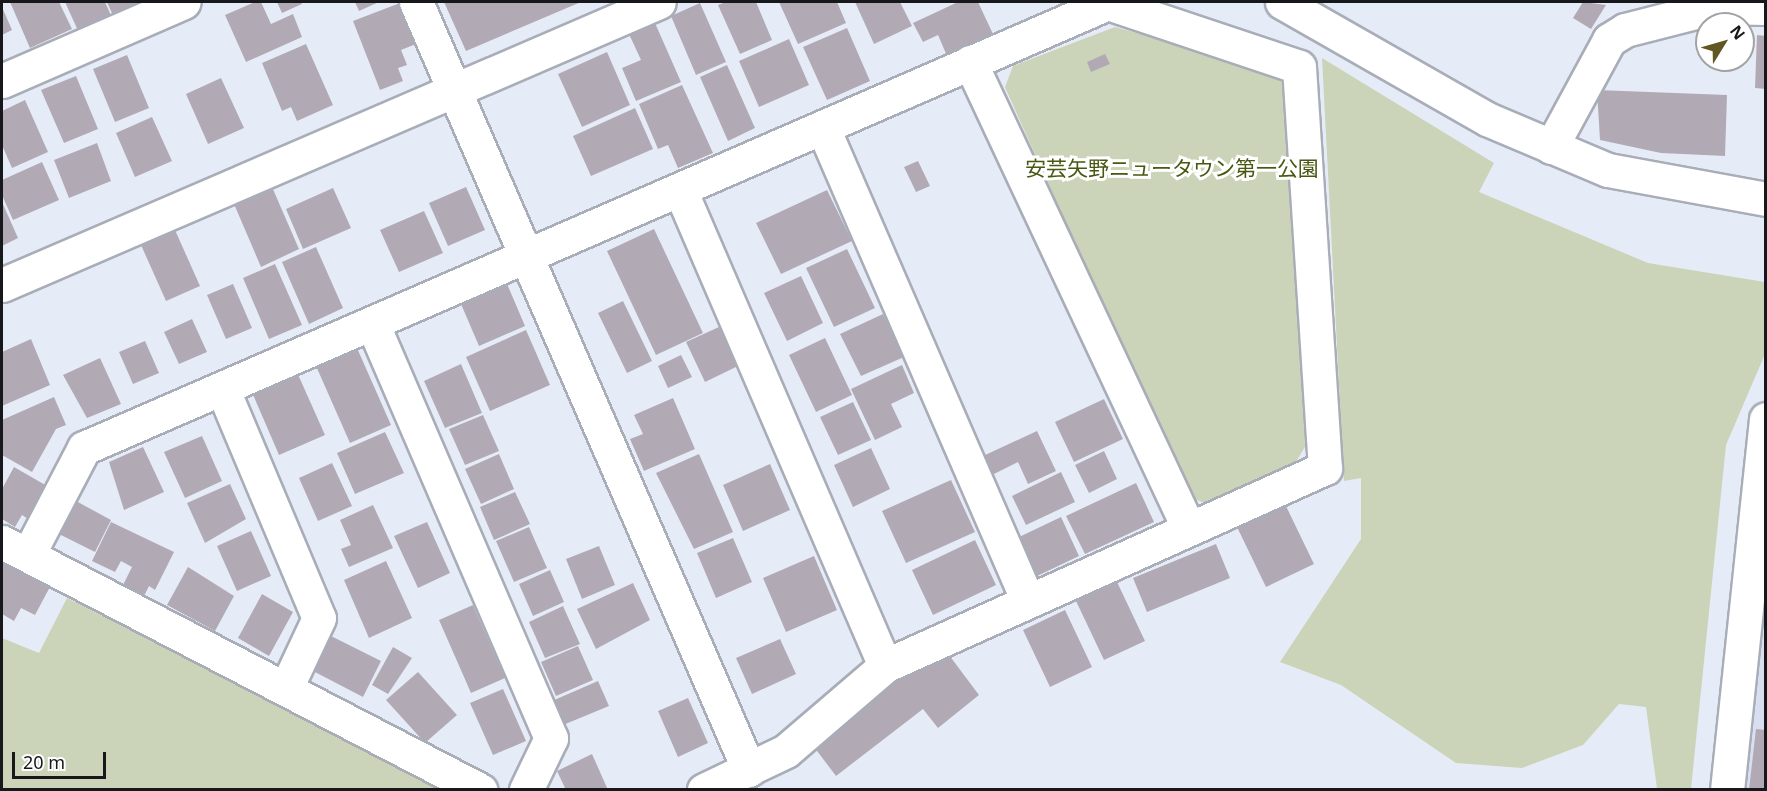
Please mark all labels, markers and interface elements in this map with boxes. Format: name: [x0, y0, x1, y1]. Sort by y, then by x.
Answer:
north arrow: [1695, 12, 1755, 72]
text: N: [1725, 21, 1750, 44]
park label: 安芸矢野ニュータウン第一公園: [1025, 155, 1319, 181]
scale bar: [15, 740, 110, 778]
text: 20 m: [23, 750, 65, 774]

